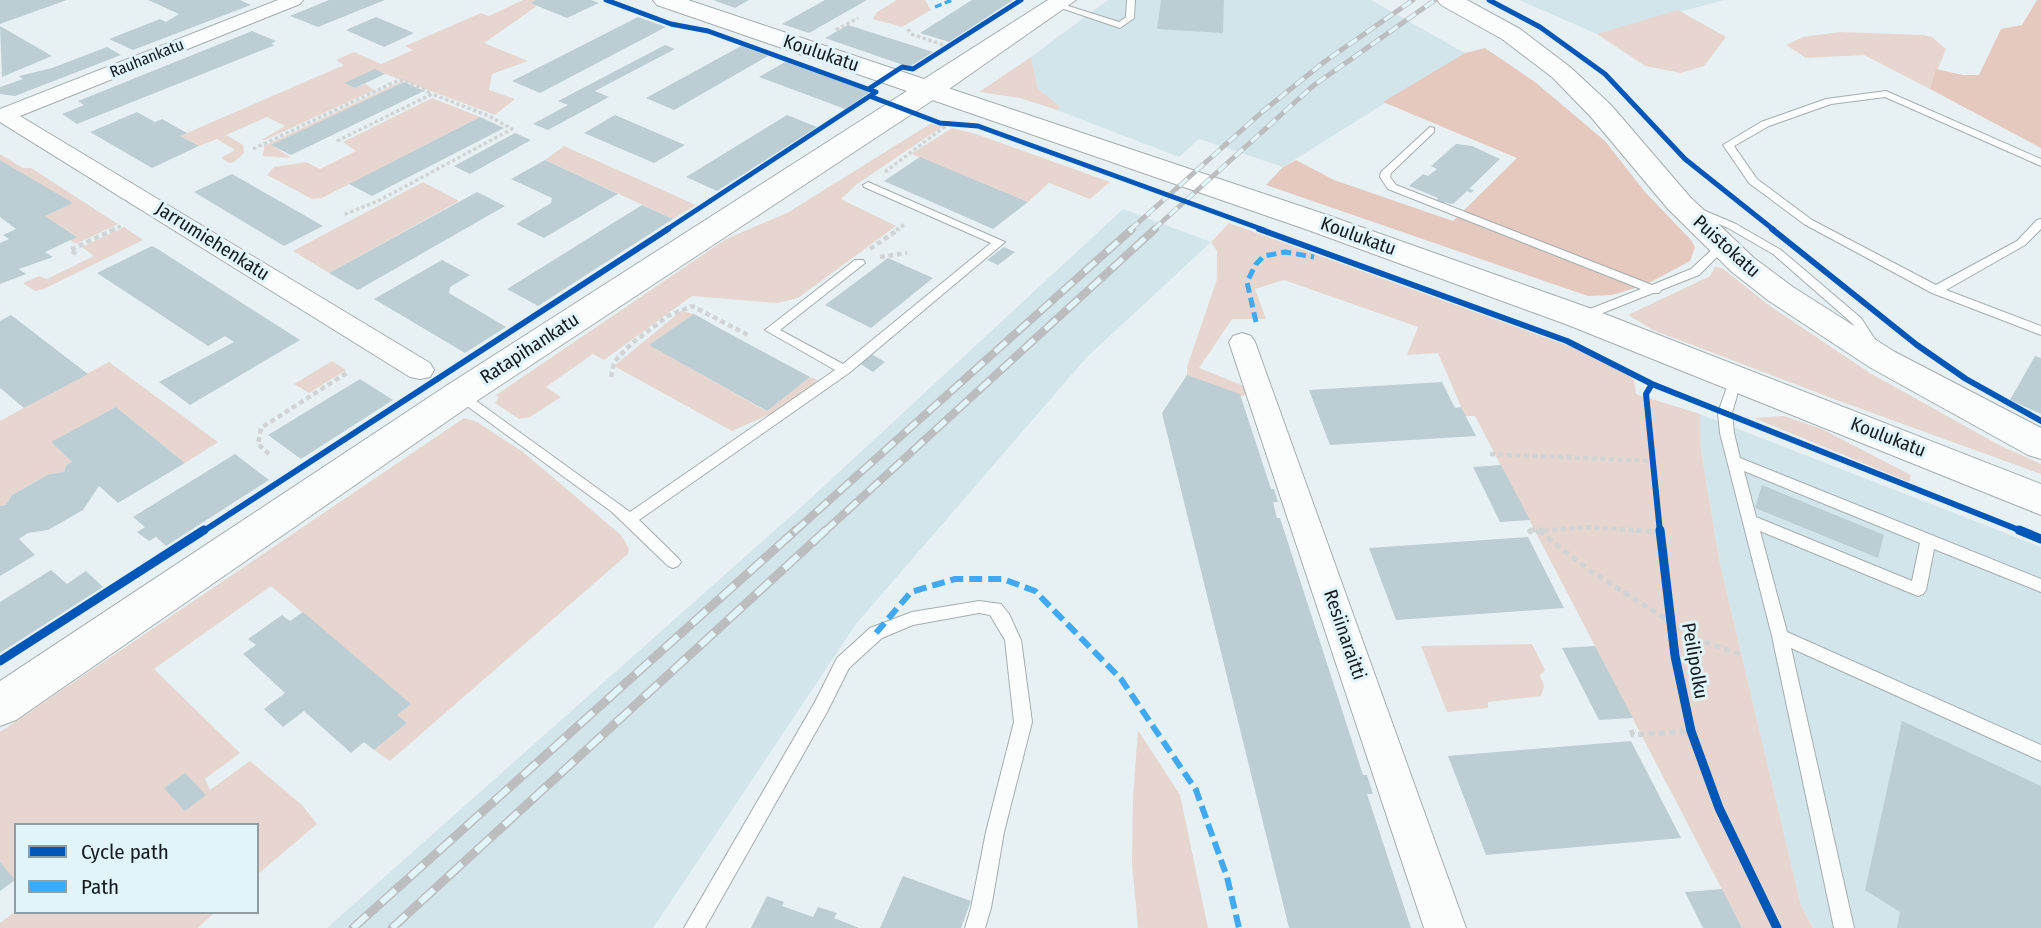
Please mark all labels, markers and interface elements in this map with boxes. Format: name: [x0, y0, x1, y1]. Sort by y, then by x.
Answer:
street label: Koulukatu: [780, 30, 862, 78]
street label: Rauhankatu: [107, 35, 187, 83]
street label: Jarrumiehenkatu: [151, 198, 273, 286]
street label: Puistokatu: [1688, 211, 1764, 283]
street label: Koulukatu: [1317, 213, 1399, 261]
street label: Ratapihankatu: [476, 309, 584, 389]
street label: Koulukatu: [1847, 413, 1929, 463]
street label: Resiinaraitti: [1318, 587, 1370, 683]
street label: Peilipolku: [1676, 621, 1712, 701]
legend: [14, 823, 259, 914]
text: Cycle path: [81, 839, 169, 865]
text: Path: [81, 874, 119, 900]

